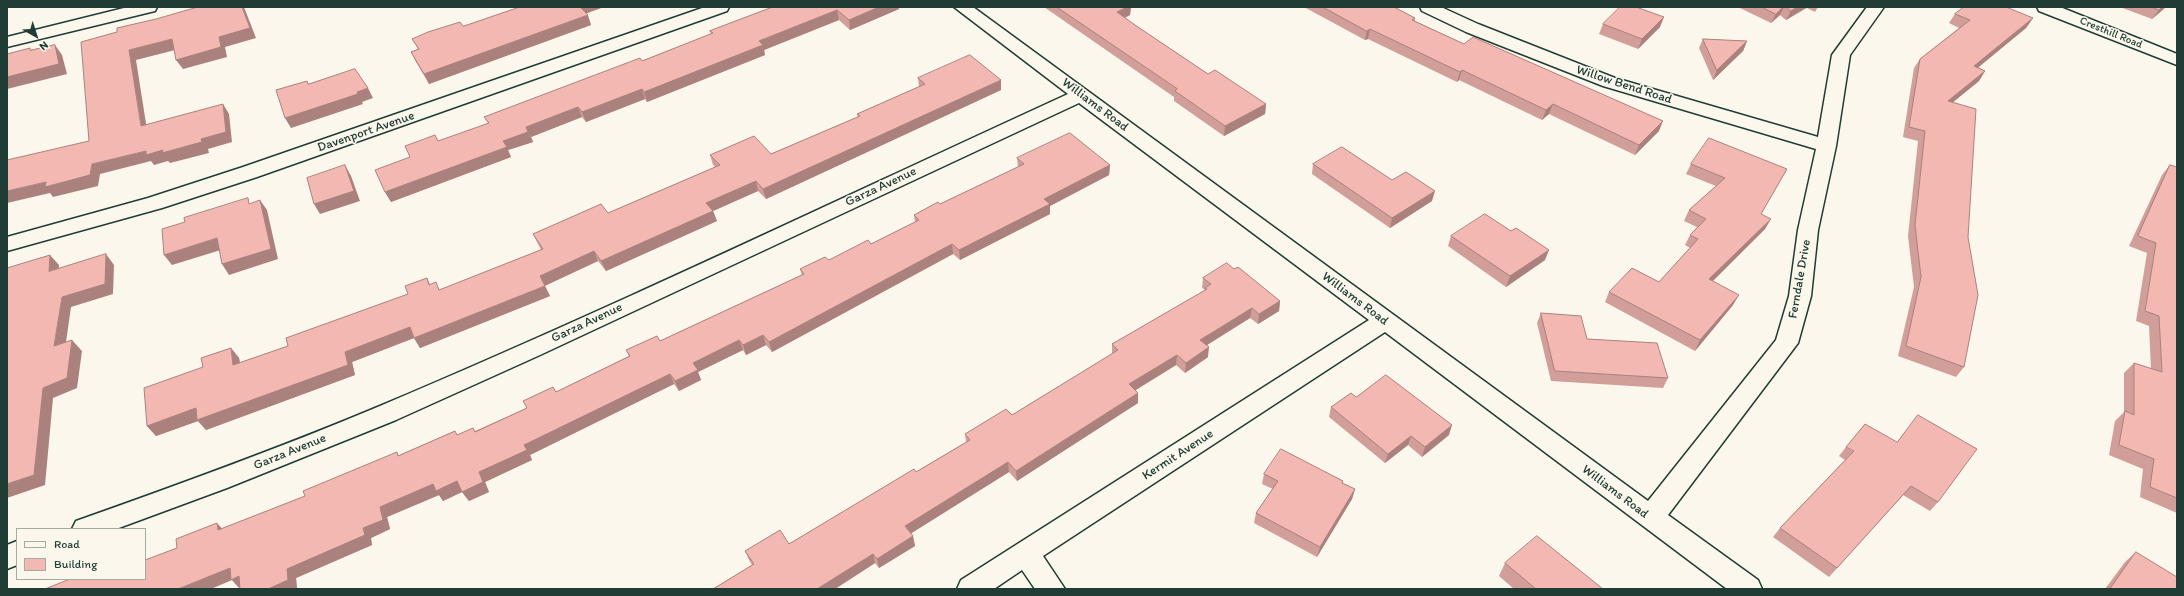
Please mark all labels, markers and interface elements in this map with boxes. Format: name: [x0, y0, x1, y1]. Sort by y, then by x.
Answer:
street label: Cresthill Road: [2078, 14, 2144, 52]
north arrow: [16, 16, 56, 56]
text: N: [37, 38, 51, 53]
street label: Willow Bend Road: [1574, 62, 1674, 108]
street label: Williams Road: [1059, 75, 1131, 135]
street label: Davenport Avenue: [315, 108, 417, 156]
street label: Garza Avenue: [843, 164, 919, 210]
street label: Ferndale Drive: [1785, 238, 1815, 320]
street label: Williams Road: [1319, 269, 1391, 329]
street label: Garza Avenue: [549, 300, 625, 346]
street label: Kermit Avenue: [1139, 426, 1217, 484]
street label: Garza Avenue: [251, 430, 329, 474]
street label: Williams Road: [1579, 462, 1651, 522]
legend: [16, 528, 146, 580]
text: Road: [54, 537, 80, 551]
text: Building: [54, 557, 97, 571]

